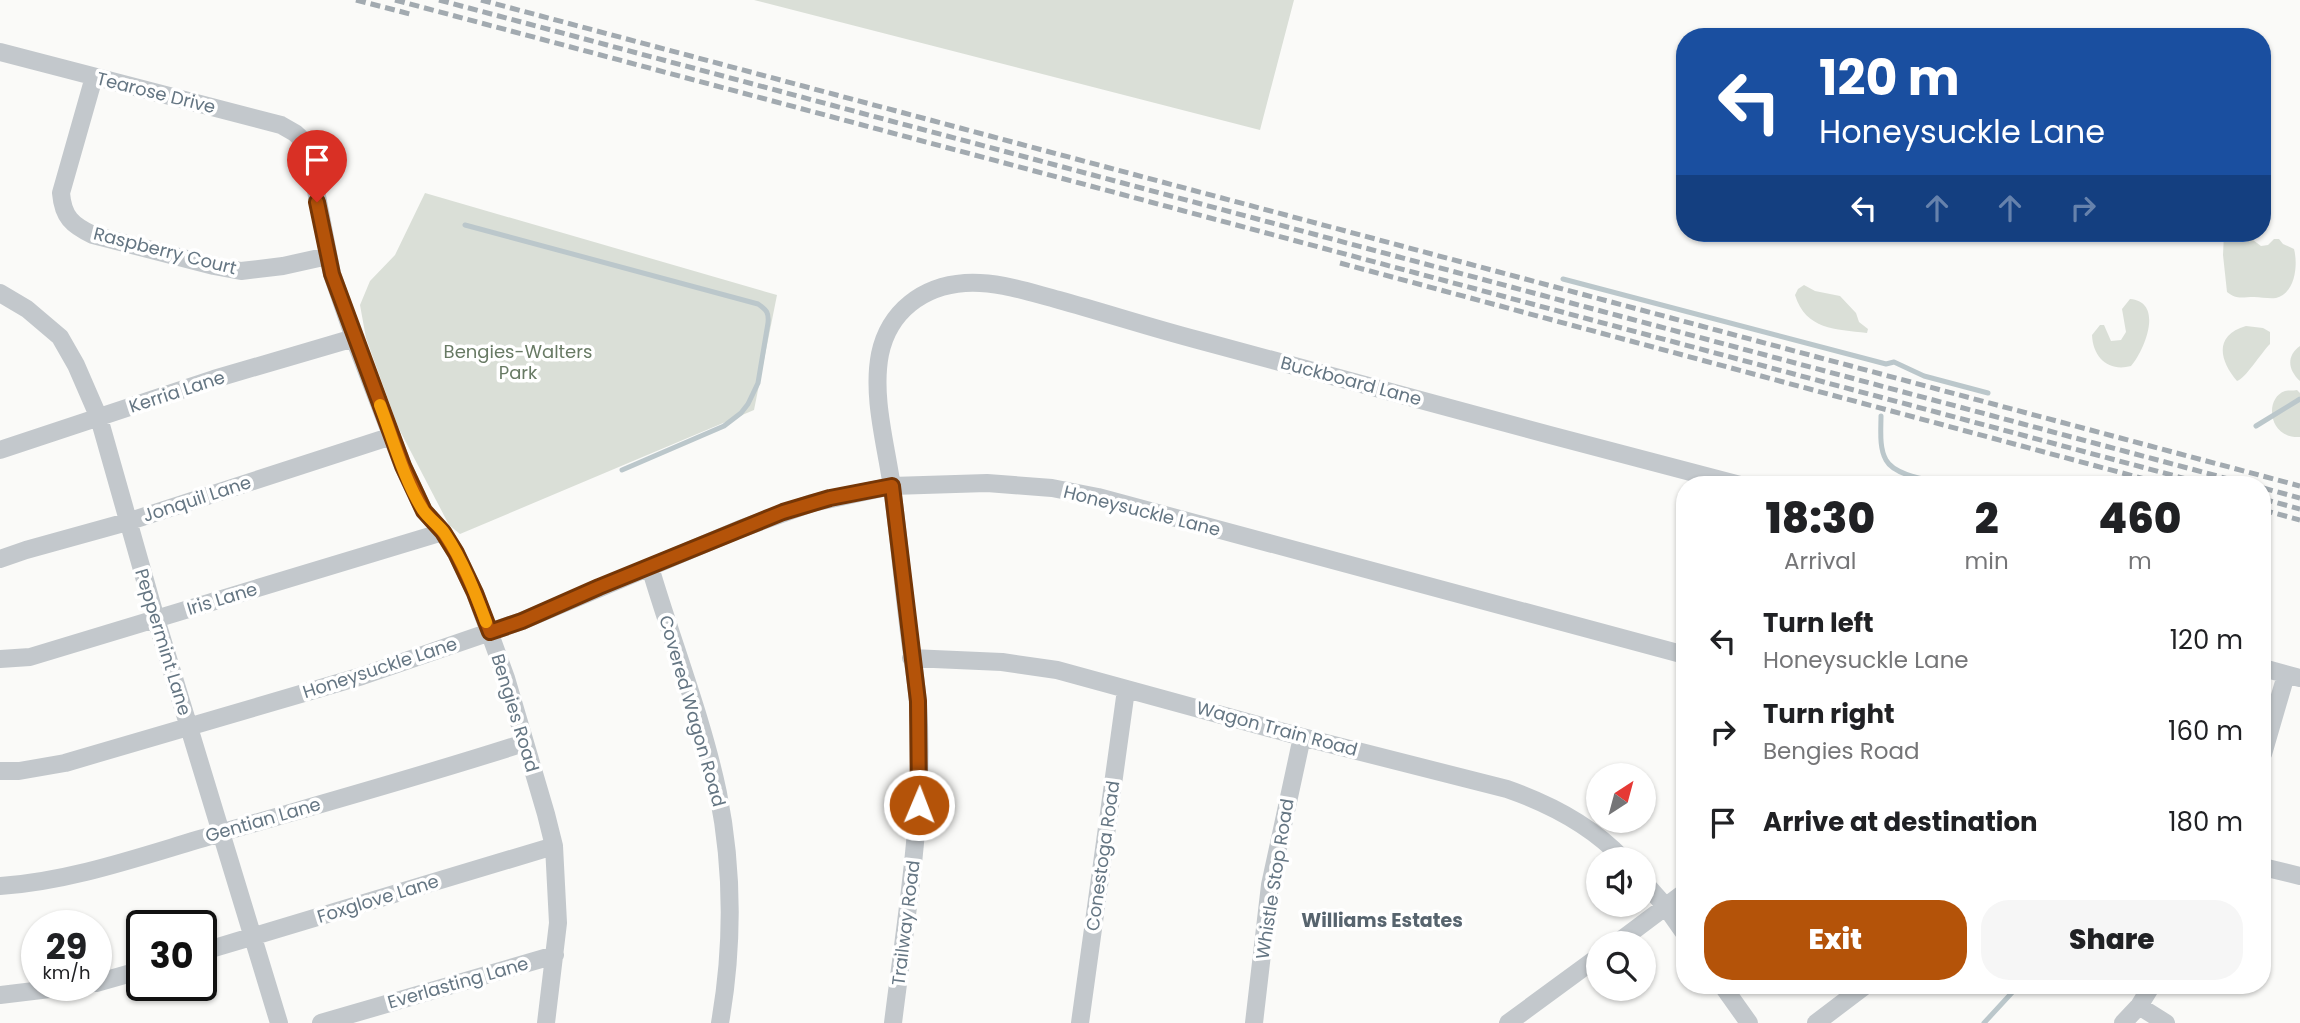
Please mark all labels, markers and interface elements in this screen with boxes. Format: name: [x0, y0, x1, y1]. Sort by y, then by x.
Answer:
text: 120 m: [1819, 44, 1960, 112]
icon: left: [1704, 56, 1795, 147]
street label: Tearose Drive: [94, 66, 218, 119]
text: Honeysuckle Lane: [1819, 109, 2105, 154]
pin: [287, 130, 347, 202]
icon: arrive: [298, 141, 336, 179]
icon: left: [1845, 189, 1883, 227]
icon: ahead: [1918, 189, 1956, 227]
icon: ahead: [1991, 189, 2029, 227]
icon: right: [2064, 189, 2102, 227]
street label: Raspberry Court: [91, 221, 239, 280]
park label: Bengies-Walters Park: [444, 339, 592, 385]
street label: Buckboard Lane: [1278, 350, 1424, 411]
street label: Kerria Lane: [126, 364, 228, 419]
street label: Jonquil Lane: [139, 469, 254, 528]
street label: Honeysuckle Lane: [1061, 479, 1223, 542]
text: 18:30: [1766, 489, 1875, 548]
text: 2: [1975, 489, 1999, 548]
text: 460: [2098, 489, 2181, 548]
text: Arrival: [1784, 545, 1857, 577]
text: min: [1965, 545, 2009, 577]
text: m: [2128, 545, 2152, 577]
street label: Peppermint Lane: [129, 565, 198, 718]
street label: Iris Lane: [184, 576, 260, 621]
text: Turn left: [1763, 605, 1874, 641]
street label: Covered Wagon Road: [653, 612, 732, 810]
icon: left: [1704, 622, 1742, 660]
text: 120 m: [2170, 622, 2243, 658]
street label: Honeysuckle Lane: [299, 631, 460, 704]
text: Honeysuckle Lane: [1763, 644, 1969, 676]
street label: Bengies Road: [486, 651, 545, 775]
street label: Wagon Train Road: [1194, 695, 1361, 762]
text: Turn right: [1763, 696, 1895, 732]
icon: right: [1704, 713, 1742, 751]
text: 160 m: [2168, 713, 2243, 749]
text: Bengies Road: [1763, 735, 1920, 767]
north arrow: [1586, 763, 1656, 833]
map controls: [1586, 763, 1656, 1001]
position arrow: [882, 768, 956, 842]
street label: Conestoga Road: [1080, 779, 1125, 933]
street label: Gentian Lane: [202, 791, 323, 848]
street label: Whistle Stop Road: [1249, 797, 1300, 961]
icon: arrive: [1704, 804, 1742, 842]
text: Arrive at destination: [1763, 804, 2038, 840]
text: 180 m: [2168, 804, 2243, 840]
button: sound: [1586, 847, 1656, 917]
street label: Trailway Road: [885, 859, 926, 987]
street label: Foxglove Lane: [314, 868, 442, 929]
button: Exit: [1704, 900, 1967, 980]
button: Share: [1981, 900, 2243, 980]
district label: Williams Estates: [1301, 907, 1463, 934]
speed limit sign: 30: [126, 910, 217, 1001]
text: 29: [46, 922, 87, 971]
button: search: [1586, 931, 1656, 1001]
street label: Everlasting Lane: [385, 950, 531, 1015]
text: km/h: [43, 960, 90, 985]

